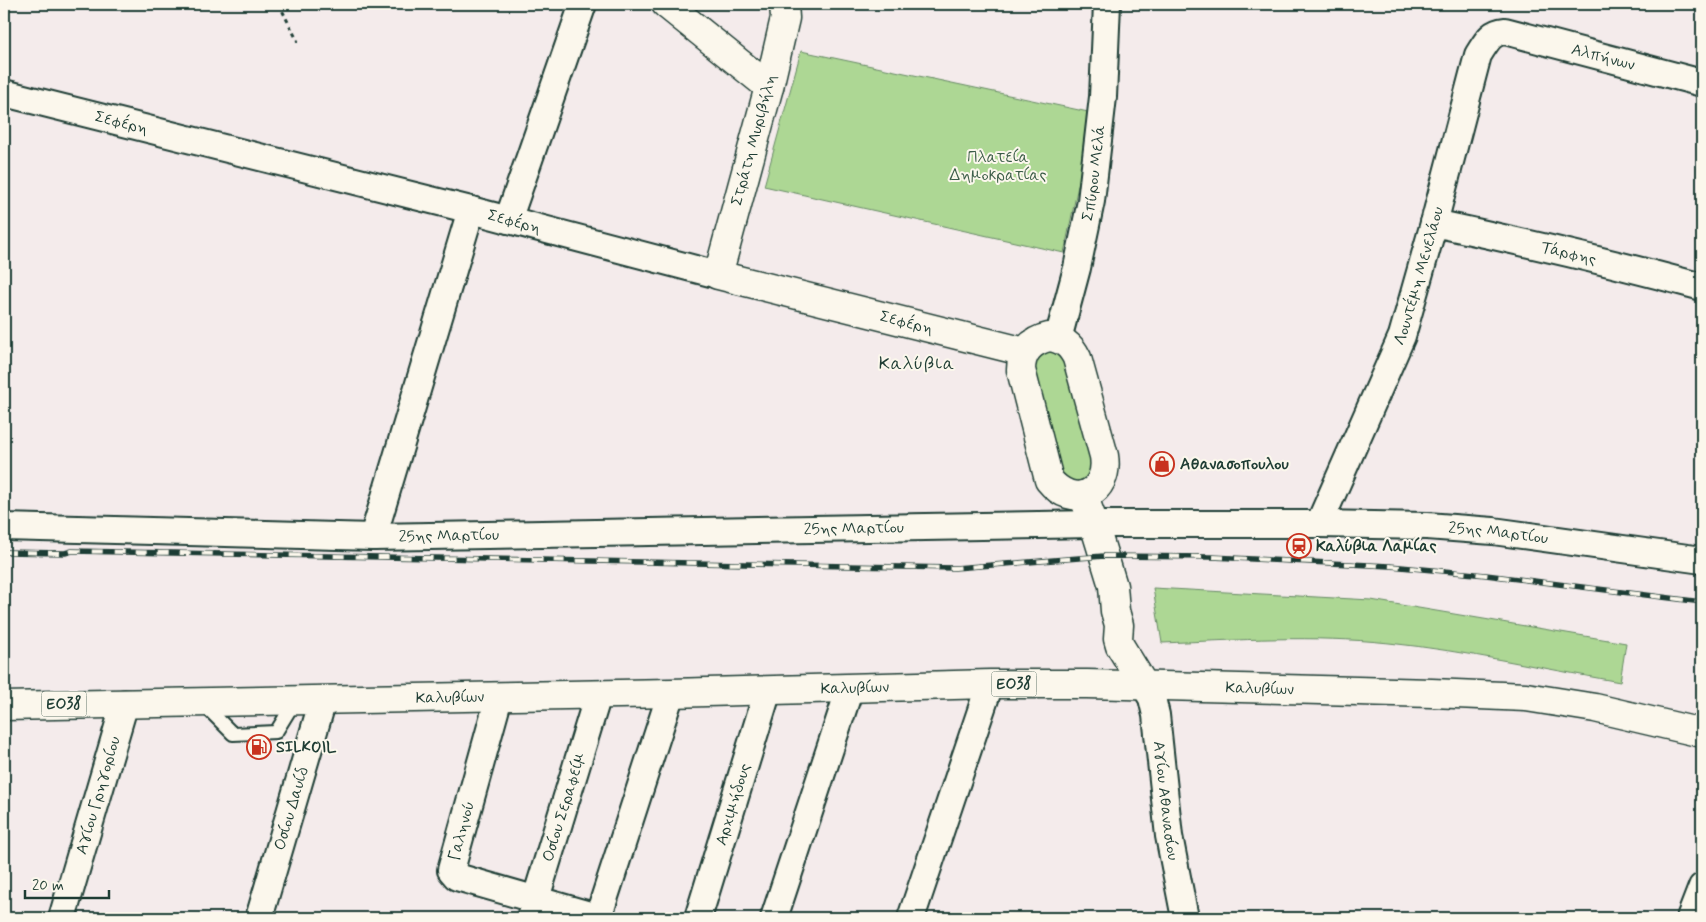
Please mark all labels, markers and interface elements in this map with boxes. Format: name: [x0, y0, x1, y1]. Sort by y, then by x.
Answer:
street label: Αλπήνων: [1569, 38, 1637, 75]
street label: Στράτη Μυριβήλη: [726, 72, 782, 208]
street label: Σεφέρη: [93, 106, 150, 139]
street label: Σπύρου Μελά: [1077, 124, 1110, 223]
park label: Πλατεία Δημοκρατίας: [949, 147, 1047, 186]
street label: Σεφέρη: [485, 204, 543, 238]
street label: Λουντέμη Μενελάου: [1389, 204, 1448, 349]
street label: Τάρφης: [1539, 236, 1599, 270]
street label: Σεφέρη: [878, 306, 935, 339]
district label: Καλύβια: [879, 352, 955, 376]
shop icon: Αθανασοπουλου: [1149, 451, 1175, 477]
place label: Αθανασοπουλου: [1180, 454, 1289, 475]
street label: 25ης Μαρτίου: [803, 517, 904, 540]
street label: 25ης Μαρτίου: [1448, 517, 1550, 549]
street label: 25ης Μαρτίου: [398, 524, 499, 547]
station icon: Καλύβια Λαμίας: [1286, 533, 1312, 559]
place label: Καλύβια Λαμίας: [1316, 536, 1437, 557]
road number: ΕΟ38: [992, 672, 1036, 696]
street label: Καλυβίων: [820, 676, 889, 699]
street label: Καλυβίων: [1225, 677, 1294, 700]
street label: Καλυβίων: [415, 686, 484, 708]
road number: ΕΟ38: [42, 692, 86, 716]
street label: Αγίου Γρηγορίου: [71, 734, 125, 857]
fuel station icon: SILKOIL: [246, 734, 272, 760]
place label: SILKOIL: [276, 737, 337, 758]
street label: Αγίου Αθανασίου: [1148, 740, 1184, 862]
street label: Οσίου Σεραφείμ: [537, 750, 590, 864]
street label: Αρχιμήδους: [710, 761, 755, 848]
street label: Οσίου Δαυίδ: [269, 764, 313, 853]
street label: Γαληνού: [444, 799, 480, 863]
scale bar: [25, 867, 109, 899]
text: 20 m: [32, 876, 64, 896]

